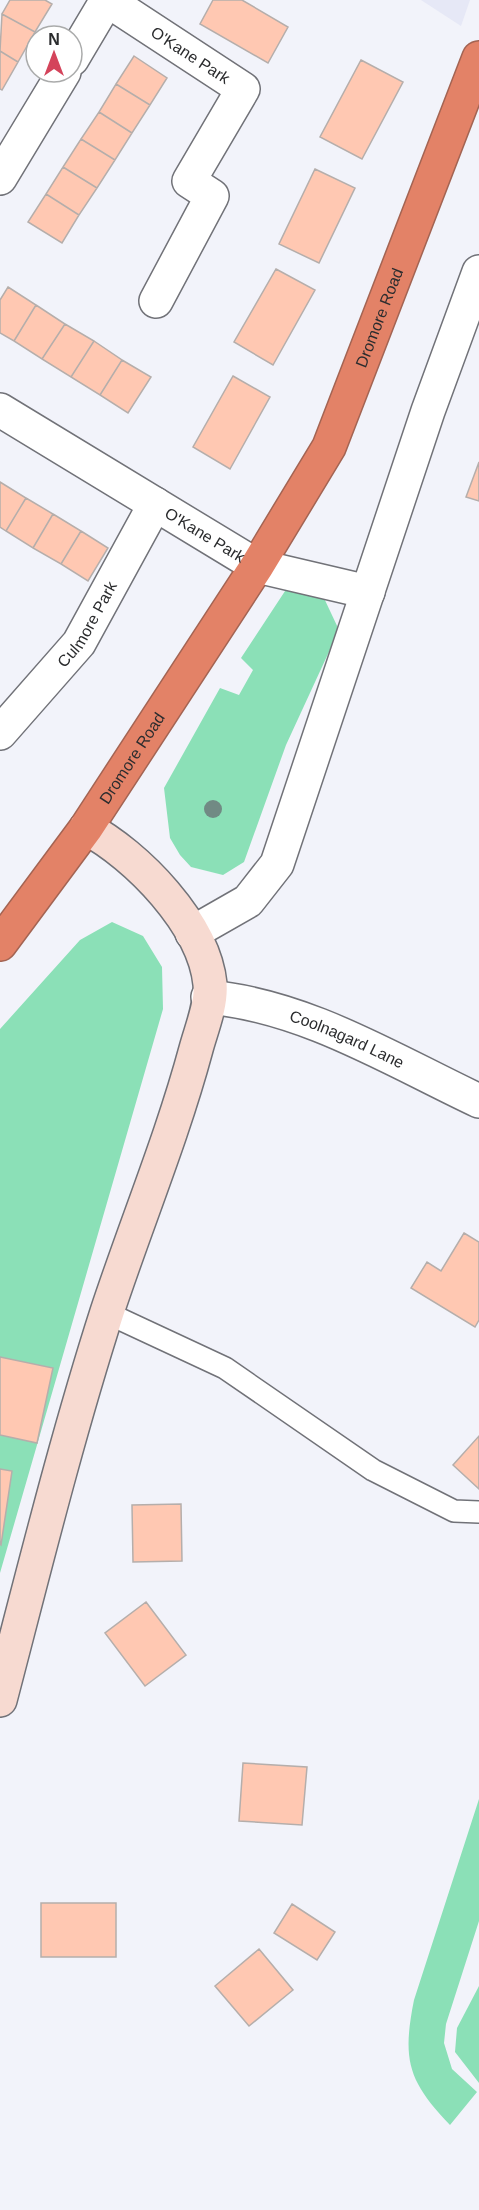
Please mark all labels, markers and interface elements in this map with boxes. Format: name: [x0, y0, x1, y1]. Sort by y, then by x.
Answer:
street label: O'Kane Park: [148, 23, 234, 87]
north arrow: [24, 24, 84, 84]
text: N: [48, 31, 60, 48]
street label: Dromore Road: [352, 266, 406, 370]
street label: O'Kane Park: [162, 504, 249, 566]
street label: Culmore Park: [54, 577, 120, 670]
street label: Dromore Road: [96, 709, 168, 807]
street label: Coolnagard Lane: [288, 1007, 407, 1071]

